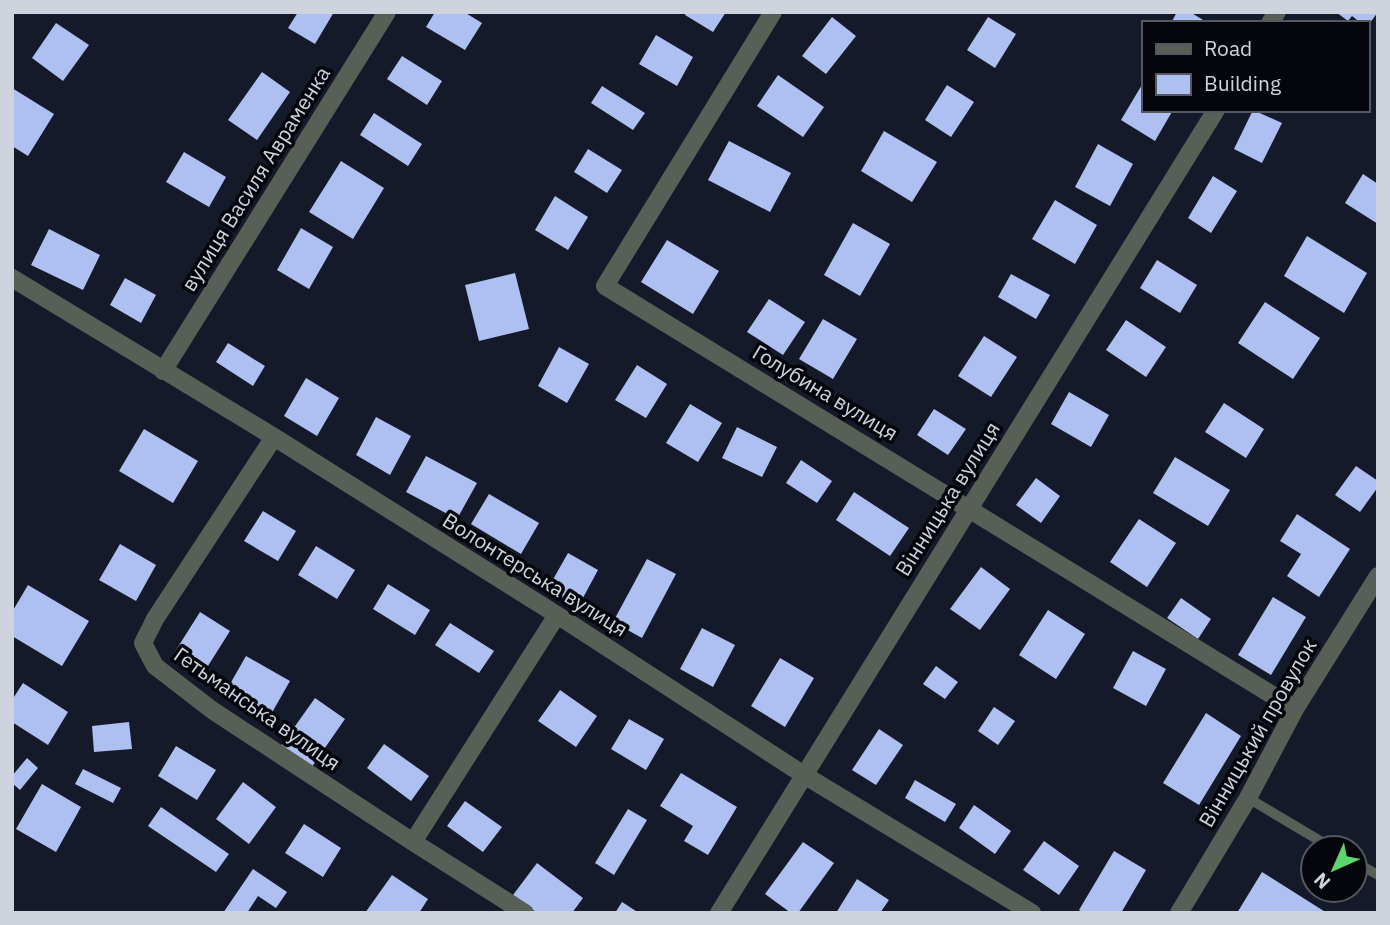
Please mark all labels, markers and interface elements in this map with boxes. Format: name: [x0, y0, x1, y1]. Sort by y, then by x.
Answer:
legend: [1142, 21, 1369, 112]
text: Road: [1204, 34, 1252, 62]
street label: вулиця Василя Авраменка: [174, 61, 336, 296]
text: Building: [1204, 69, 1281, 97]
street label: Голубина вулиця: [748, 338, 903, 447]
street label: Вінницька вулиця: [888, 416, 1006, 581]
street label: Волонтерська вулиця: [438, 506, 633, 643]
street label: Вінницький провулок: [1192, 633, 1323, 832]
street label: Гетьманська вулиця: [169, 640, 346, 776]
north arrow: [1299, 834, 1369, 904]
text: N: [1309, 868, 1335, 894]

